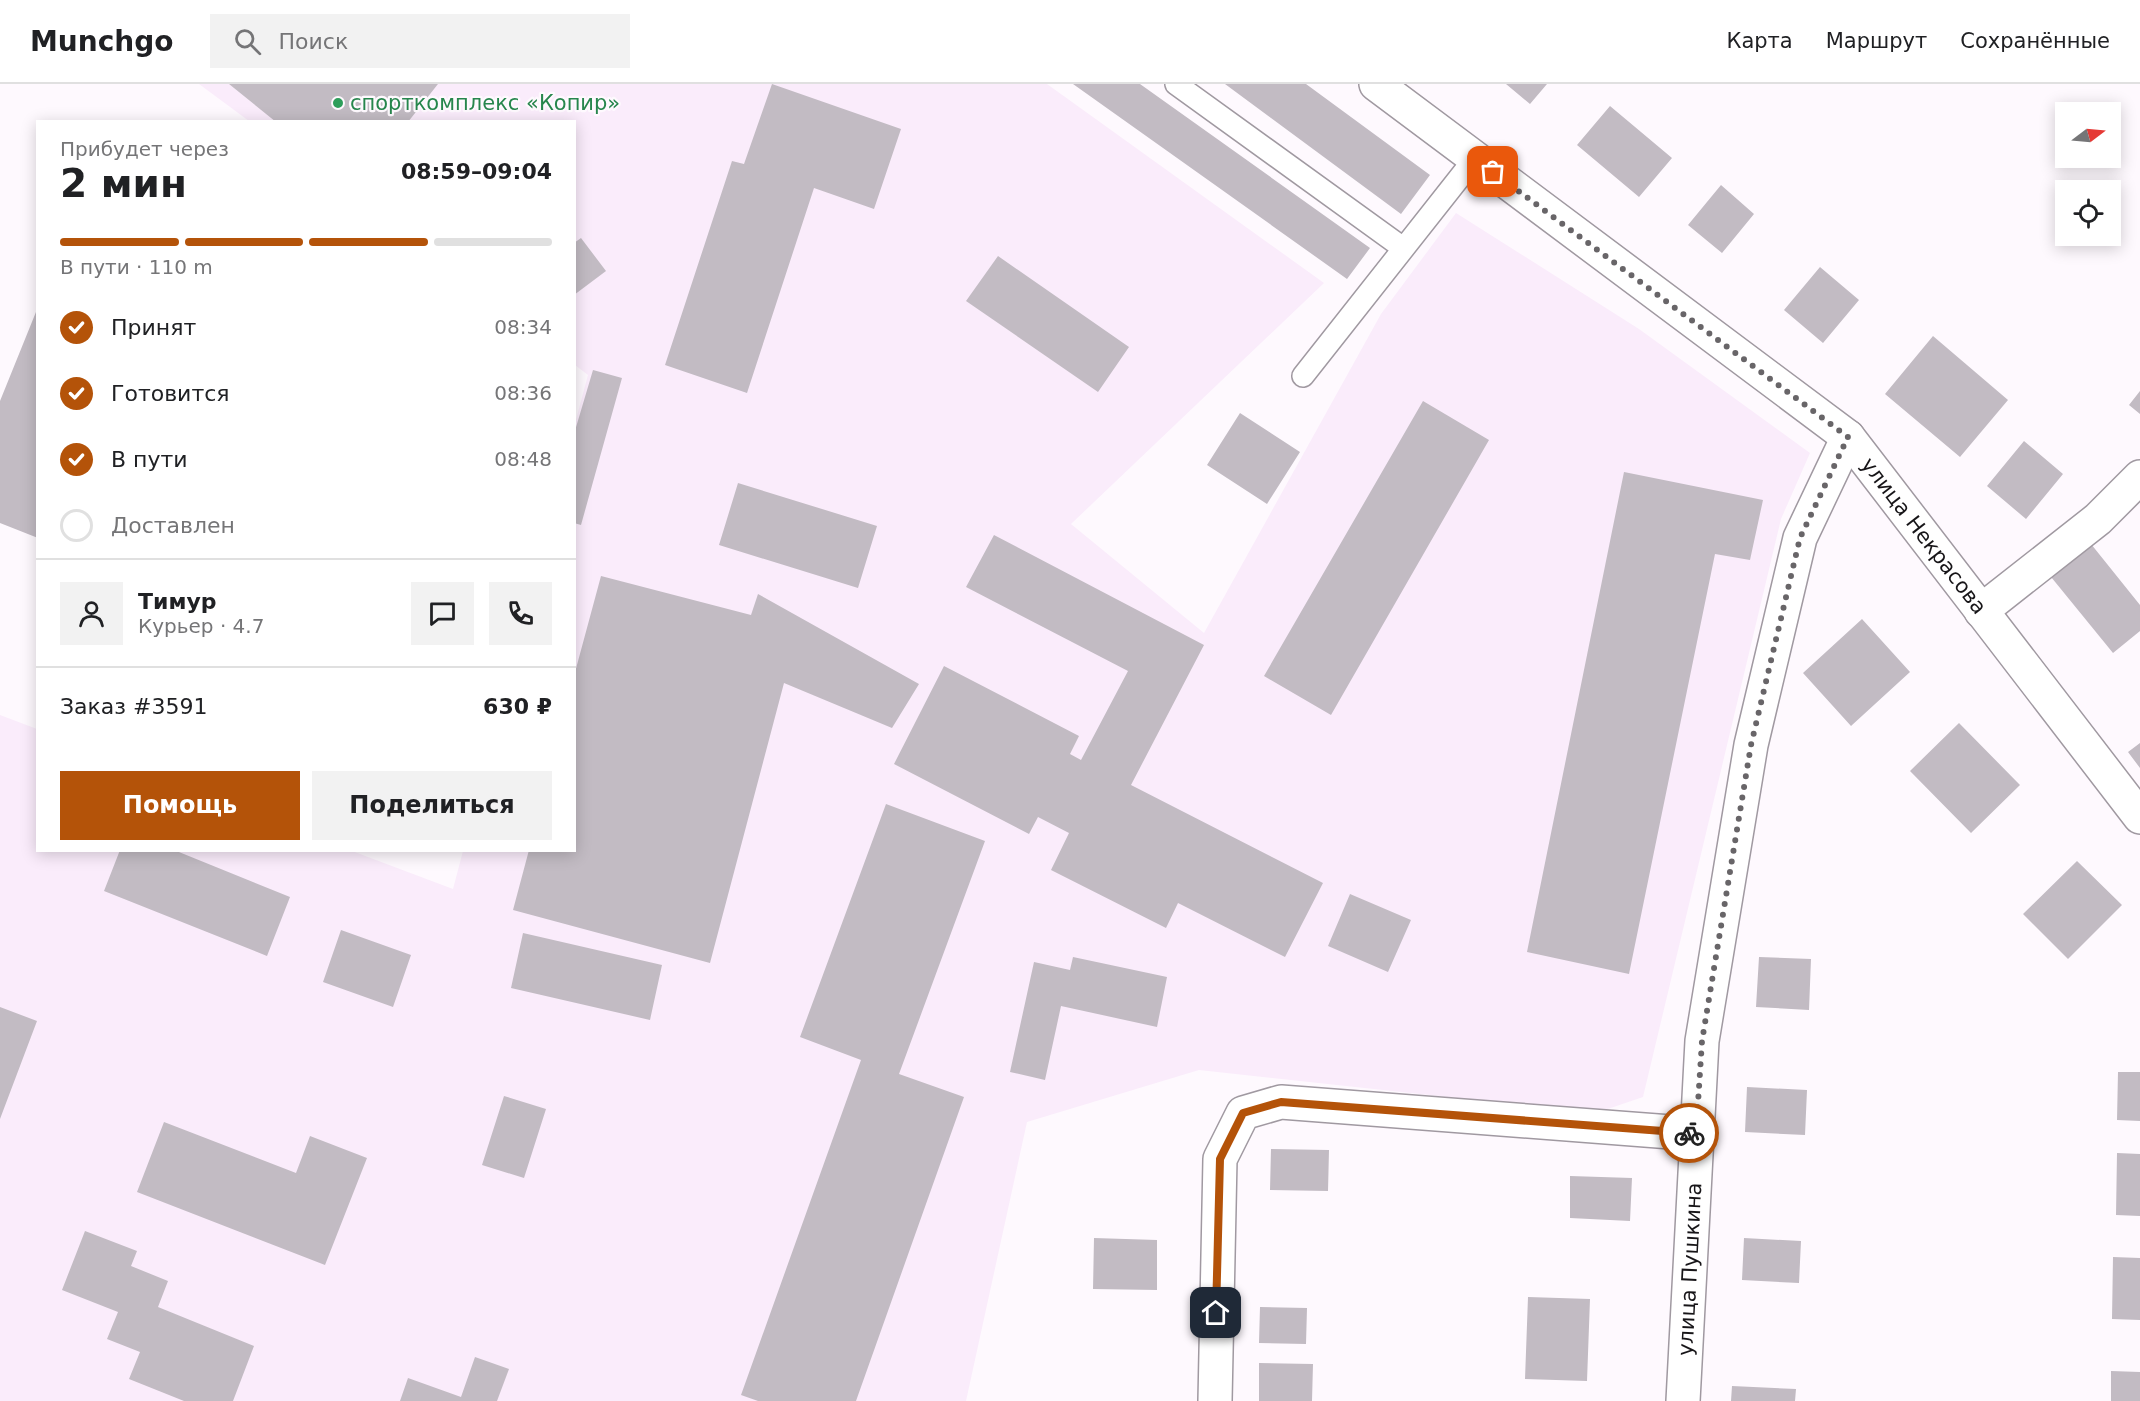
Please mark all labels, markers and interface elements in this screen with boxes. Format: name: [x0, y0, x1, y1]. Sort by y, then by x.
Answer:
search box: [210, 14, 630, 68]
text: Munchgo: [30, 25, 174, 58]
icon: search: [231, 25, 264, 58]
text: Поиск: [279, 29, 348, 54]
text: Карта: [1727, 29, 1793, 53]
text: Маршрут: [1826, 29, 1927, 53]
text: Сохранённые: [1960, 29, 2110, 53]
place label: спорткомплекс «Копир»: [350, 91, 620, 115]
marker: спорткомплекс «Копир»: [331, 96, 345, 110]
north arrow: [2055, 102, 2121, 168]
map controls: [2055, 102, 2121, 246]
text: Прибудет через: [60, 137, 229, 161]
pin: [1467, 146, 1518, 197]
icon: bag: [1476, 155, 1509, 188]
text: 08:59–09:04: [401, 159, 552, 184]
text: 2 мин: [60, 161, 187, 206]
button: locate: [2055, 180, 2121, 246]
text: В пути · 110 m: [60, 255, 213, 279]
icon: check: [60, 311, 93, 344]
text: Принят: [111, 315, 196, 340]
text: 08:34: [494, 315, 552, 339]
icon: check: [60, 377, 93, 410]
text: Готовится: [111, 381, 230, 406]
text: 08:36: [494, 381, 552, 405]
icon: check: [60, 443, 93, 476]
text: В пути: [111, 447, 188, 472]
text: 08:48: [494, 447, 552, 471]
street label: улица Некрасова: [1856, 453, 1992, 619]
text: Доставлен: [111, 513, 235, 538]
button: person: [60, 582, 123, 645]
button: chat: [411, 582, 474, 645]
button: phone: [489, 582, 552, 645]
text: Тимур: [138, 589, 217, 614]
text: Курьер · 4.7: [138, 614, 264, 638]
text: Заказ #3591: [60, 694, 207, 719]
text: 630 ₽: [483, 694, 552, 719]
button: Помощь: [60, 771, 300, 840]
button: Поделиться: [312, 771, 552, 840]
courier: [1659, 1103, 1719, 1163]
icon: bike: [1673, 1117, 1706, 1150]
street label: улица Пушкина: [1673, 1182, 1707, 1357]
pin: [1190, 1287, 1241, 1338]
icon: home: [1199, 1296, 1232, 1329]

